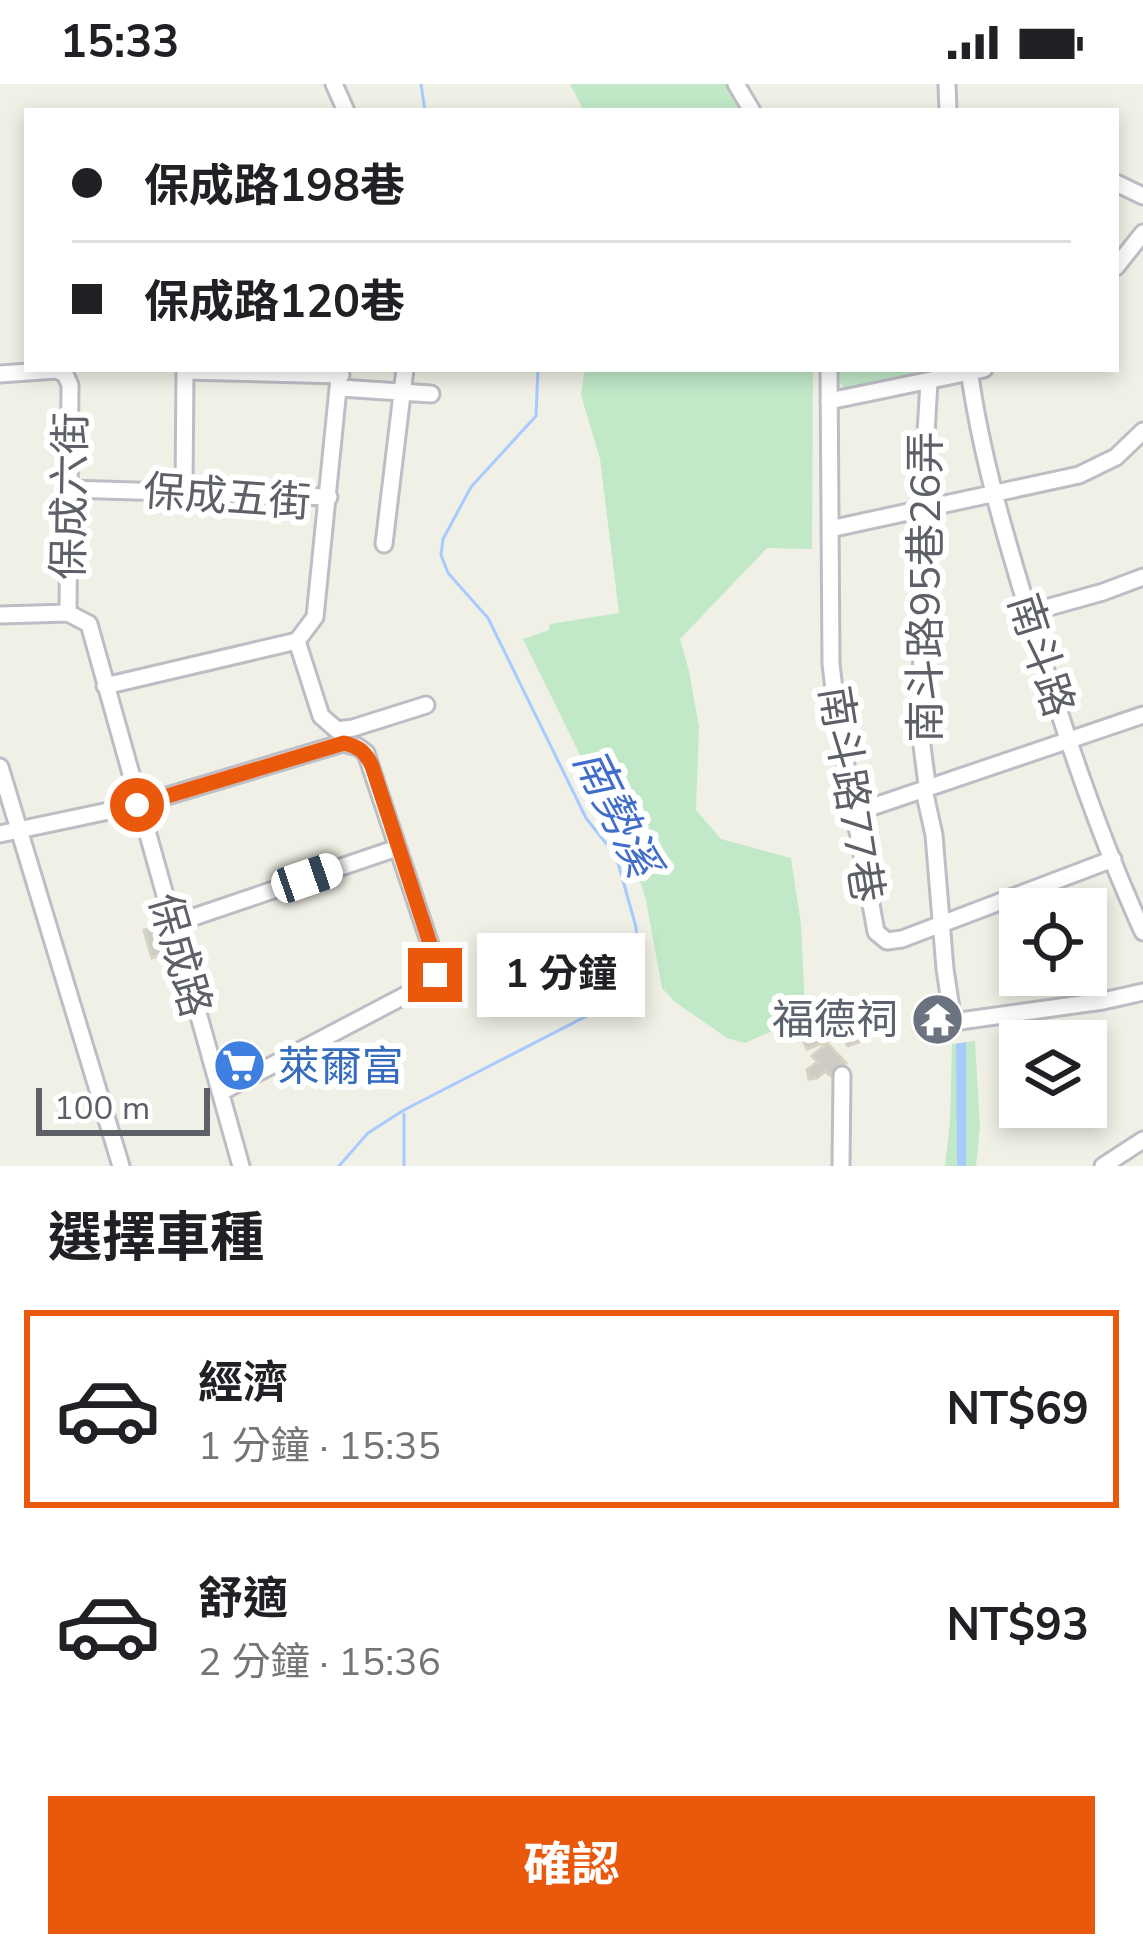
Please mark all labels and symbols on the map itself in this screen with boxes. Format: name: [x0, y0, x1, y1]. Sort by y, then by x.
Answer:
street label: 保成六街: [41, 412, 100, 581]
street label: 南斗路95巷26弄: [898, 432, 955, 742]
street label: 保成五街: [141, 463, 313, 532]
street label: 南斗路: [994, 587, 1087, 724]
street label: 南斗路77巷: [805, 682, 896, 907]
water label: 南勢溪: [559, 739, 675, 892]
route start: [110, 778, 164, 832]
car: [267, 849, 347, 907]
street label: 保成路: [135, 887, 224, 1024]
callout: 1 分鐘: [477, 933, 645, 1017]
route end: [408, 948, 462, 1002]
temple icon: 福德祠: [909, 991, 965, 1047]
place label: 福德祠: [772, 992, 898, 1049]
supermarket icon: 萊爾富: [211, 1038, 267, 1094]
place label: 萊爾富: [278, 1039, 404, 1096]
scale bar: [36, 1082, 210, 1135]

